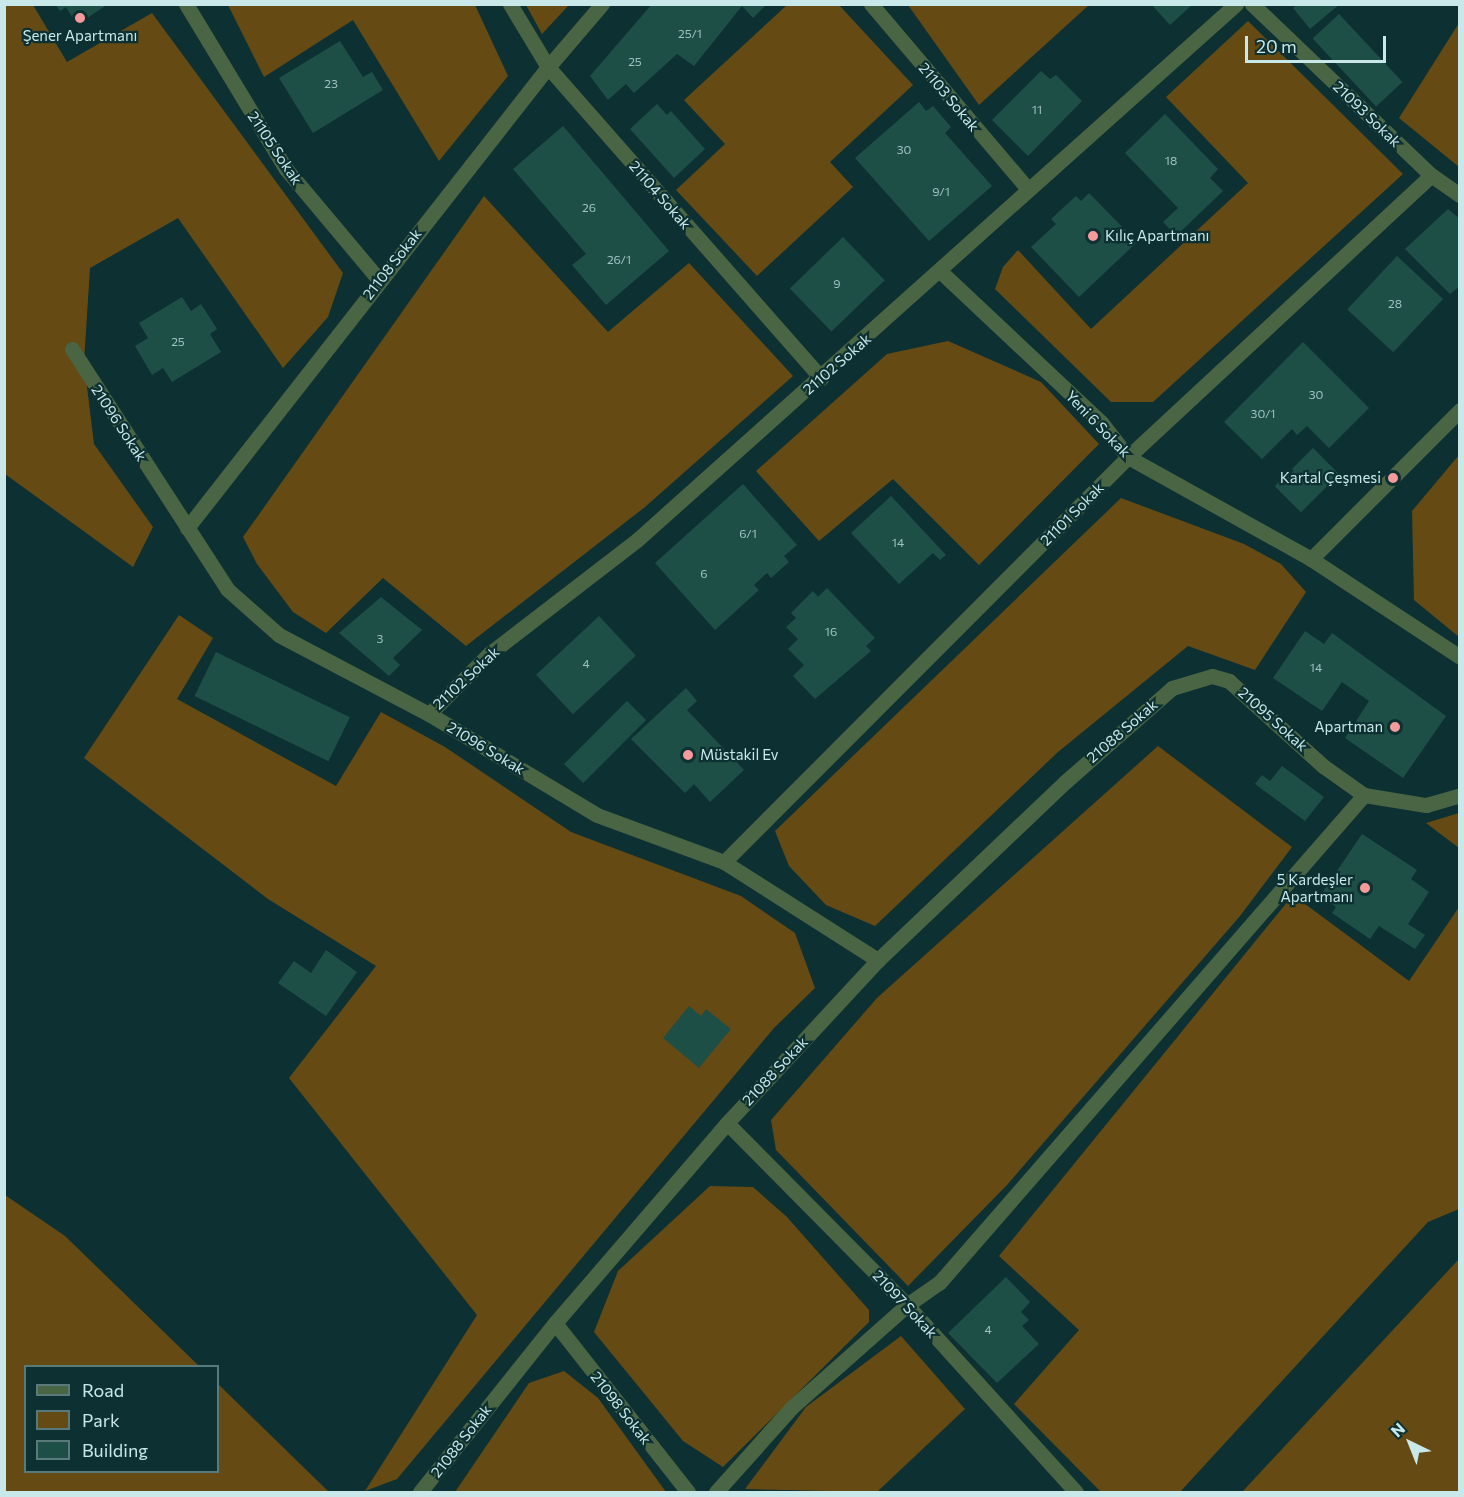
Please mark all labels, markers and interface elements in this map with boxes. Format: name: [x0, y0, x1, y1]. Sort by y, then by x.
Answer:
marker: Şener Apartmanı: [73, 11, 87, 25]
scale bar: [1248, 24, 1389, 62]
place label: Şener Apartmanı: [23, 27, 137, 45]
house number: 25/1: [678, 27, 702, 41]
text: 20 m: [1256, 35, 1297, 57]
house number: 25: [628, 55, 642, 69]
street label: 21103 Sokak: [915, 59, 983, 135]
house number: 23: [324, 77, 338, 91]
street label: 21093 Sokak: [1330, 77, 1404, 151]
house number: 11: [1032, 103, 1042, 117]
street label: 21105 Sokak: [244, 108, 306, 188]
house number: 30: [897, 143, 911, 157]
house number: 18: [1165, 154, 1177, 168]
street label: 21104 Sokak: [625, 157, 695, 233]
house number: 9/1: [932, 185, 950, 199]
house number: 26: [582, 201, 596, 215]
street label: 21108 Sokak: [359, 225, 425, 303]
place label: Kılıç Apartmanı: [1105, 227, 1209, 245]
marker: Kılıç Apartmanı: [1086, 229, 1100, 243]
house number: 26/1: [607, 253, 631, 267]
house number: 9: [833, 277, 841, 291]
house number: 28: [1388, 297, 1402, 311]
street label: 21102 Sokak: [799, 330, 875, 398]
house number: 25: [171, 335, 185, 349]
street label: 21096 Sokak: [88, 381, 150, 465]
street label: Yeni 6 Sokak: [1062, 387, 1134, 461]
house number: 30: [1309, 388, 1323, 402]
house number: 30/1: [1251, 407, 1275, 421]
place label: Kartal Çeşmesi: [1280, 469, 1381, 487]
marker: Kartal Çeşmesi: [1386, 471, 1400, 485]
street label: 21101 Sokak: [1037, 479, 1107, 549]
house number: 6/1: [739, 527, 757, 541]
house number: 14: [892, 536, 904, 550]
house number: 6: [700, 567, 708, 581]
house number: 16: [825, 625, 837, 639]
house number: 3: [377, 632, 383, 646]
street label: 21102 Sokak: [429, 643, 503, 713]
house number: 4: [582, 657, 590, 671]
house number: 14: [1310, 661, 1322, 675]
street label: 21095 Sokak: [1235, 683, 1311, 755]
street label: 21088 Sokak: [1083, 696, 1161, 766]
street label: 21096 Sokak: [444, 718, 528, 778]
place label: Apartman: [1314, 718, 1383, 736]
marker: Apartman: [1388, 720, 1402, 734]
place label: Müstakil Ev: [700, 746, 779, 764]
marker: Müstakil Ev: [681, 748, 695, 762]
place label: 5 Kardeşler Apartmanı: [1277, 870, 1353, 905]
marker: 5 Kardeşler Apartmanı: [1358, 881, 1372, 895]
street label: 21088 Sokak: [739, 1033, 811, 1109]
street label: 21097 Sokak: [869, 1266, 941, 1342]
house number: 4: [984, 1323, 992, 1337]
legend: [24, 1365, 219, 1473]
street label: 21098 Sokak: [587, 1368, 655, 1448]
text: Road: [82, 1379, 124, 1401]
street label: 21088 Sokak: [427, 1401, 495, 1481]
text: Park: [82, 1409, 120, 1431]
north arrow: [1380, 1413, 1440, 1473]
text: N: [1387, 1418, 1408, 1441]
text: Building: [82, 1439, 148, 1461]

